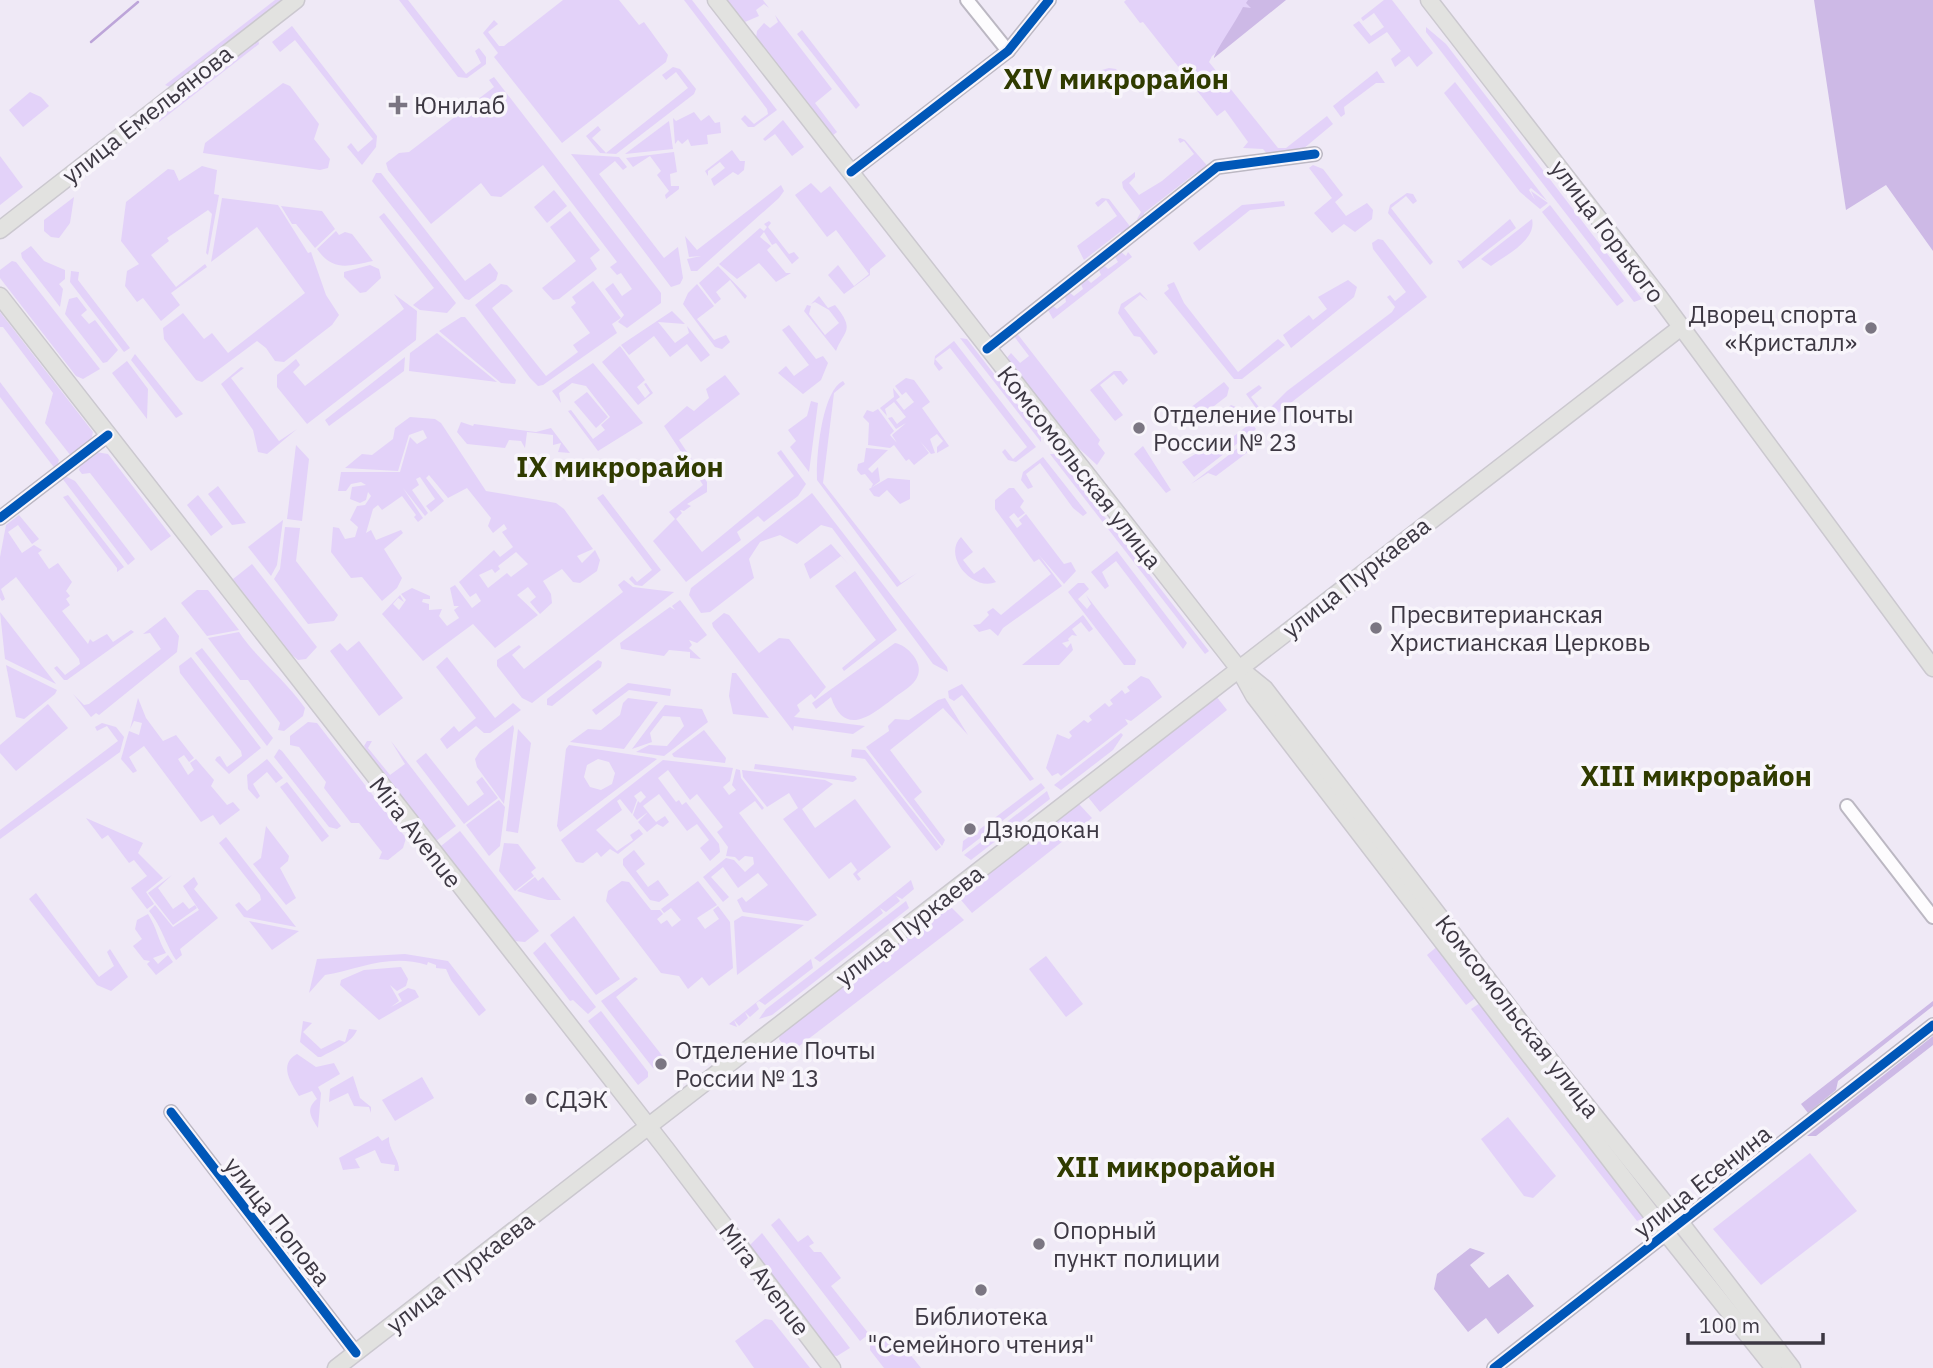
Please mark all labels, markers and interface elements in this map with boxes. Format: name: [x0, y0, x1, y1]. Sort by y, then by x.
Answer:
street label: улица Емельянова: [55, 37, 239, 191]
district label: XIV микрорайон: [1003, 60, 1229, 97]
place label: Юнилаб: [414, 89, 505, 121]
marker: Юнилаб: [388, 95, 408, 115]
street label: улица Горького: [1544, 153, 1672, 309]
place label: Дворец спорта «Кристалл»: [1689, 298, 1857, 358]
marker: Дворец спорта «Кристалл»: [1863, 320, 1879, 336]
street label: Комсомольская улица: [991, 359, 1170, 575]
place label: Отделение Почты России № 23: [1153, 398, 1354, 458]
marker: Отделение Почты России № 23: [1131, 420, 1147, 436]
district label: IX микрорайон: [516, 448, 724, 485]
street label: улица Пуркаева: [1275, 509, 1437, 645]
place label: Пресвитерианская Христианская Церковь: [1390, 598, 1650, 658]
marker: Пресвитерианская Христианская Церковь: [1368, 620, 1384, 636]
district label: XIII микрорайон: [1580, 757, 1812, 794]
street label: Mira Avenue: [363, 770, 469, 894]
place label: Дзюдокан: [984, 813, 1100, 845]
marker: Дзюдокан: [962, 821, 978, 837]
street label: улица Пуркаева: [828, 857, 990, 993]
street label: Комсомольская улица: [1429, 908, 1608, 1124]
place label: Отделение Почты России № 13: [675, 1034, 876, 1094]
marker: Отделение Почты России № 13: [653, 1056, 669, 1072]
place label: СДЭК: [545, 1083, 608, 1115]
marker: СДЭК: [523, 1091, 539, 1107]
street label: улица Есенина: [1627, 1117, 1777, 1245]
district label: XII микрорайон: [1056, 1148, 1276, 1185]
street label: улица Попова: [218, 1150, 339, 1292]
street label: улица Пуркаева: [379, 1204, 541, 1340]
place label: Опорный пункт полиции: [1053, 1214, 1220, 1274]
street label: Mira Avenue: [712, 1216, 818, 1342]
marker: Опорный пункт полиции: [1031, 1236, 1047, 1252]
marker: Библиотека "Семейного чтения": [973, 1282, 989, 1298]
place label: Библиотека "Семейного чтения": [868, 1300, 1094, 1360]
scale bar: [1688, 1302, 1823, 1346]
text: 100 m: [1699, 1311, 1760, 1339]

